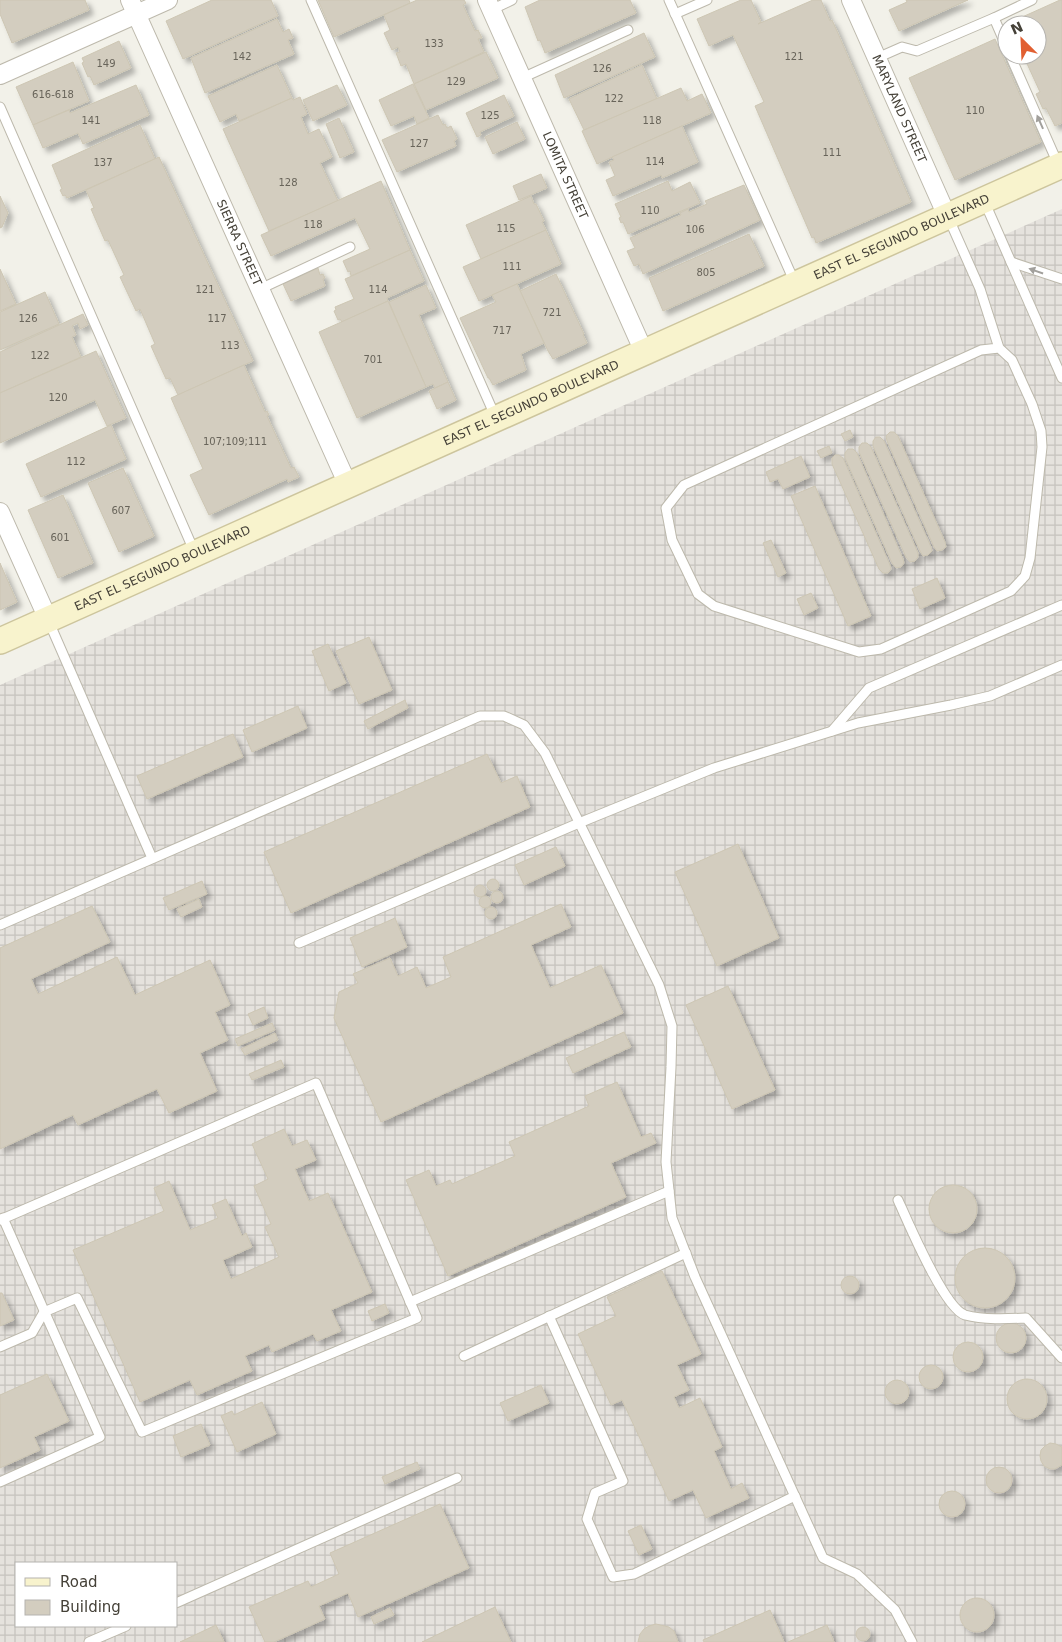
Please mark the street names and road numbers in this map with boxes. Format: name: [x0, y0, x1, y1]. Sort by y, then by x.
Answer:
street label: MARYLAND STREET: [869, 53, 930, 165]
street label: LOMITA STREET: [540, 130, 591, 222]
street label: EAST EL SEGUNDO BOULEVARD: [811, 191, 992, 282]
street label: SIERRA STREET: [214, 197, 265, 288]
street label: EAST EL SEGUNDO BOULEVARD: [441, 357, 621, 448]
street label: EAST EL SEGUNDO BOULEVARD: [72, 523, 253, 614]

